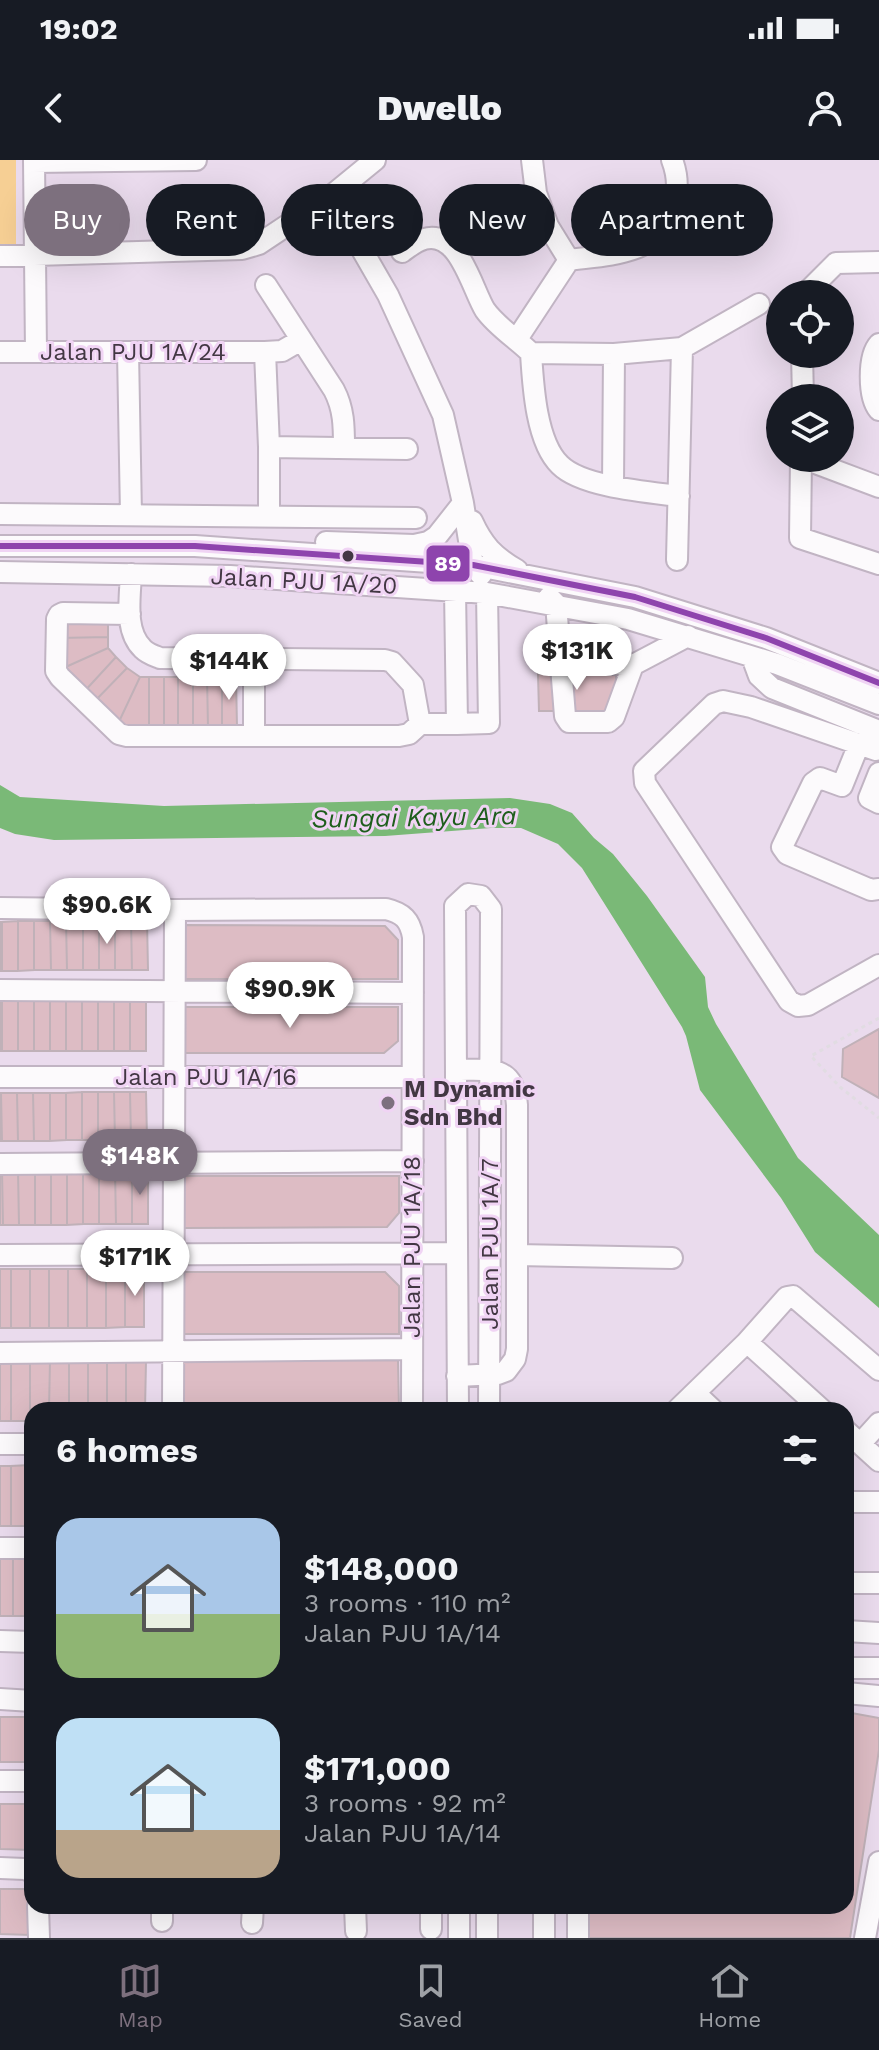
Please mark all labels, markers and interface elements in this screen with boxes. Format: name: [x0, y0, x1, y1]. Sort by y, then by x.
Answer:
text: 19:02: [40, 11, 118, 46]
icon: back: [32, 86, 76, 130]
icon: person: [803, 86, 847, 130]
text: Dwello: [377, 87, 502, 129]
chip: Buy: [24, 184, 130, 256]
chip: Rent: [146, 184, 265, 256]
chip: Filters: [281, 184, 423, 256]
chip: New: [439, 184, 555, 256]
chip: Apartment: [571, 184, 773, 256]
map controls: [766, 280, 854, 472]
button: locate: [766, 280, 854, 368]
street label: Jalan PJU 1A/24: [40, 338, 226, 366]
button: layers: [766, 384, 854, 472]
line badge: 89: [425, 544, 471, 583]
unlabelled marker: [340, 548, 356, 564]
text: 89: [434, 551, 462, 576]
street label: Jalan PJU 1A/20: [210, 562, 398, 600]
pin: $131K: [521, 624, 633, 692]
pin: $144K: [173, 634, 285, 702]
text: $131K: [541, 635, 613, 665]
text: $144K: [189, 645, 269, 675]
water label: Sungai Kayu Ara: [311, 800, 517, 834]
pin: $90.6K: [42, 878, 172, 946]
text: $90.6K: [62, 889, 152, 919]
pin: $90.9K: [225, 962, 355, 1030]
text: $90.9K: [245, 973, 335, 1003]
street label: Jalan PJU 1A/16: [115, 1063, 297, 1091]
place label: M Dynamic Sdn Bhd: [404, 1075, 535, 1131]
marker: M Dynamic Sdn Bhd: [379, 1094, 397, 1112]
pin: $148K: [84, 1129, 196, 1197]
text: $148K: [101, 1140, 180, 1170]
street label: Jalan PJU 1A/18: [398, 1156, 426, 1338]
street label: Jalan PJU 1A/7: [476, 1158, 504, 1330]
pin: $171K: [79, 1230, 191, 1298]
text: $171K: [99, 1241, 171, 1271]
icon: filters: [778, 1428, 822, 1472]
text: 6 homes: [56, 1430, 198, 1470]
text: $148,000: [304, 1548, 459, 1588]
icon: home: [120, 1550, 216, 1646]
text: 3 rooms · 110 m²: [304, 1588, 511, 1618]
text: Jalan PJU 1A/14: [304, 1618, 501, 1648]
text: $171,000: [304, 1748, 451, 1788]
icon: home: [120, 1750, 216, 1846]
text: 3 rooms · 92 m²: [304, 1788, 506, 1818]
text: Jalan PJU 1A/14: [304, 1818, 501, 1848]
tab: Map: [118, 1959, 163, 2032]
tab: Saved: [399, 1959, 462, 2032]
tab: Home: [698, 1959, 761, 2032]

